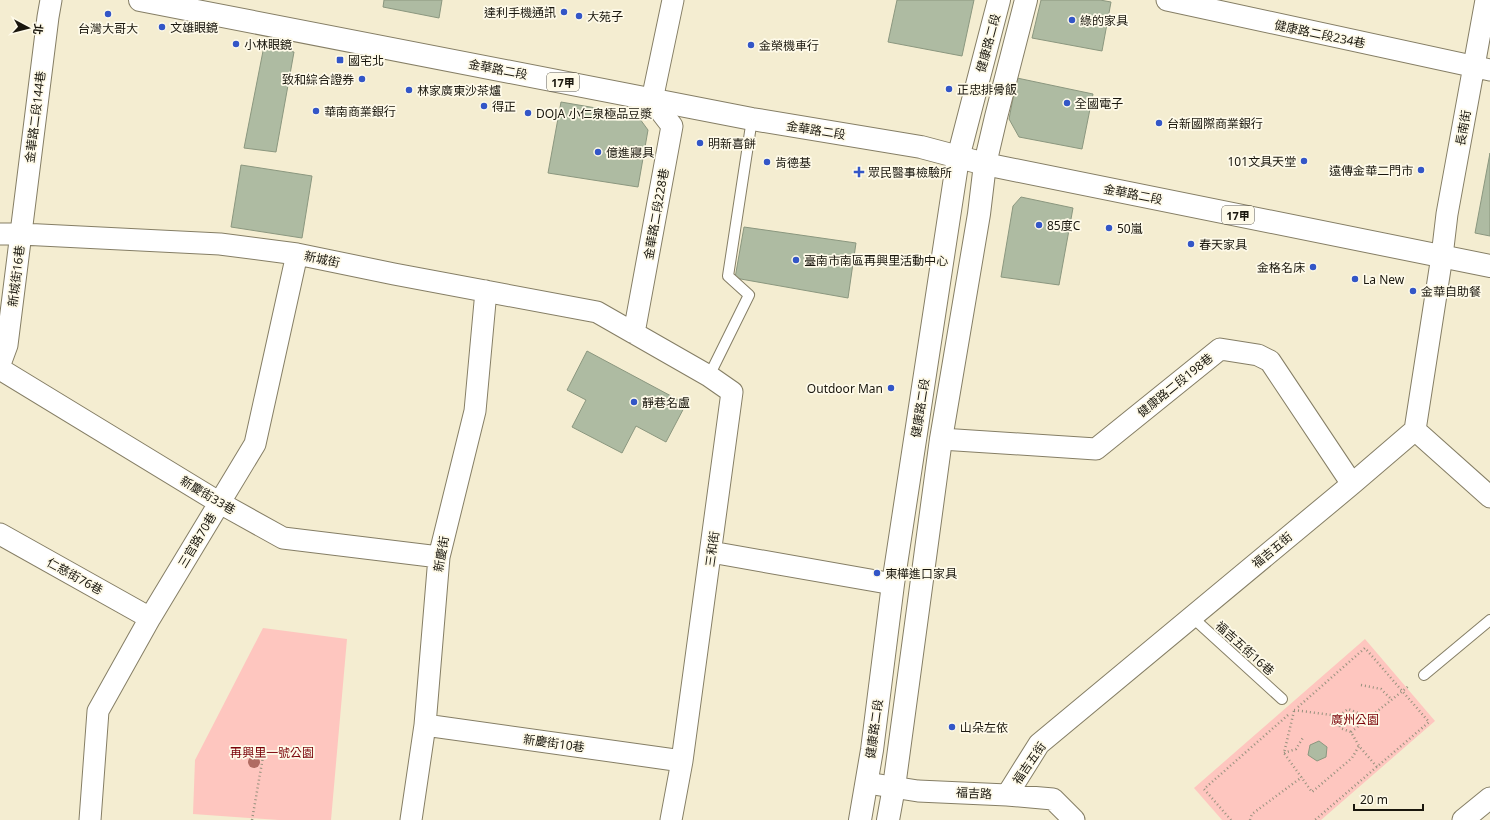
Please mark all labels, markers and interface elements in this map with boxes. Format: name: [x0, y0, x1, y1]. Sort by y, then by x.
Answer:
place label: 達利手機通訊: [484, 4, 556, 21]
marker: 達利手機通訊: [559, 7, 569, 17]
north arrow: [8, 8, 48, 48]
place label: 大苑子: [587, 8, 623, 25]
marker: 台灣大哥大: [103, 9, 113, 19]
marker: 大苑子: [574, 11, 584, 21]
street label: 健康路二段: [972, 12, 1004, 74]
place label: 綠的家具: [1080, 12, 1128, 29]
marker: 綠的家具: [1067, 15, 1077, 25]
street label: 健康路二段234巷: [1273, 16, 1367, 52]
place label: 文雄眼鏡: [170, 19, 218, 36]
place label: 台灣大哥大: [78, 20, 138, 37]
marker: 文雄眼鏡: [157, 22, 167, 32]
text: 北: [30, 23, 47, 36]
place label: 小林眼鏡: [244, 36, 292, 53]
place label: 金榮機車行: [759, 37, 819, 54]
marker: 小林眼鏡: [231, 39, 241, 49]
marker: 金榮機車行: [746, 40, 756, 50]
place label: 國宅北: [348, 52, 384, 69]
marker: 國宅北: [335, 55, 345, 65]
street label: 金華路二段: [467, 55, 529, 83]
street label: 金華路二段144巷: [21, 70, 49, 164]
place label: 致和綜合證券: [282, 71, 354, 88]
road number: 17甲: [547, 73, 579, 91]
marker: 致和綜合證券: [357, 74, 367, 84]
place label: 正忠排骨飯: [957, 81, 1017, 98]
place label: 林家廣東沙茶爐: [417, 82, 501, 99]
marker: 正忠排骨飯: [944, 84, 954, 94]
marker: 林家廣東沙茶爐: [404, 85, 414, 95]
place label: 全國電子: [1075, 95, 1123, 112]
place label: 得正: [492, 98, 516, 115]
marker: 全國電子: [1062, 98, 1072, 108]
marker: 得正: [479, 101, 489, 111]
place label: 華南商業銀行: [324, 103, 396, 120]
place label: DOJA 小仁泉極品豆漿: [536, 105, 652, 122]
marker: 華南商業銀行: [311, 106, 321, 116]
marker: DOJA 小仁泉極品豆漿: [523, 108, 533, 118]
street label: 長南街: [1452, 109, 1474, 147]
place label: 台新國際商業銀行: [1167, 115, 1263, 132]
street label: 金華路二段: [785, 117, 847, 143]
marker: 台新國際商業銀行: [1154, 118, 1164, 128]
place label: 明新喜餅: [708, 135, 756, 152]
marker: 明新喜餅: [695, 138, 705, 148]
place label: 億進寢具: [606, 144, 654, 161]
marker: 億進寢具: [593, 147, 603, 157]
place label: 101文具天堂: [1227, 153, 1296, 170]
place label: 肯德基: [775, 154, 811, 171]
marker: 101文具天堂: [1299, 156, 1309, 166]
marker: 肯德基: [762, 157, 772, 167]
place label: 遠傳金華二門市: [1329, 162, 1413, 179]
place label: 眾民醫事檢驗所: [868, 164, 952, 181]
marker: 遠傳金華二門市: [1416, 165, 1426, 175]
marker: 眾民醫事檢驗所: [853, 166, 865, 178]
street label: 金華路二段228巷: [640, 167, 672, 261]
street label: 金華路二段: [1102, 180, 1164, 208]
road number: 17甲: [1222, 206, 1254, 224]
place label: 85度C: [1047, 217, 1081, 234]
marker: 85度C: [1034, 220, 1044, 230]
place label: 50嵐: [1117, 220, 1143, 237]
marker: 50嵐: [1104, 223, 1114, 233]
place label: 春天家具: [1199, 236, 1247, 253]
marker: 春天家具: [1186, 239, 1196, 249]
street label: 新城街16巷: [4, 244, 28, 308]
street label: 新城街: [303, 247, 341, 271]
place label: 臺南市南區再興里活動中心: [804, 252, 948, 269]
marker: 臺南市南區再興里活動中心: [791, 255, 801, 265]
place label: 金格名床: [1257, 259, 1305, 276]
marker: 金格名床: [1308, 262, 1318, 272]
place label: La New: [1363, 271, 1405, 288]
marker: La New: [1350, 274, 1360, 284]
place label: 金華自助餐: [1421, 283, 1481, 300]
marker: 金華自助餐: [1408, 286, 1418, 296]
street label: 健康路二段198巷: [1134, 349, 1216, 421]
street label: 健康路二段: [907, 377, 933, 439]
place label: Outdoor Man: [807, 380, 883, 397]
marker: Outdoor Man: [886, 383, 896, 393]
place label: 靜巷名盧: [642, 394, 690, 411]
marker: 靜巷名盧: [629, 397, 639, 407]
street label: 新慶街33巷: [177, 472, 239, 518]
street label: 三官路70巷: [174, 509, 220, 571]
street label: 福吉五街: [1248, 528, 1296, 572]
street label: 三和街: [701, 530, 723, 568]
street label: 新慶街: [430, 535, 452, 573]
street label: 仁慈街76巷: [44, 554, 106, 598]
place label: 東樺進口家具: [885, 565, 957, 582]
marker: 東樺進口家具: [872, 568, 882, 578]
street label: 福吉五街16巷: [1212, 617, 1278, 679]
street label: 健康路二段: [861, 698, 887, 760]
park label: 廣州公園: [1331, 711, 1379, 728]
place label: 山朵左依: [960, 719, 1008, 736]
marker: 山朵左依: [947, 722, 957, 732]
street label: 新慶街10巷: [522, 730, 586, 756]
street label: 福吉五街: [1008, 738, 1050, 788]
park label: 再興里一號公園: [230, 744, 314, 761]
street label: 福吉路: [956, 784, 992, 802]
scale bar: [1354, 786, 1423, 812]
text: 20 m: [1360, 791, 1388, 808]

